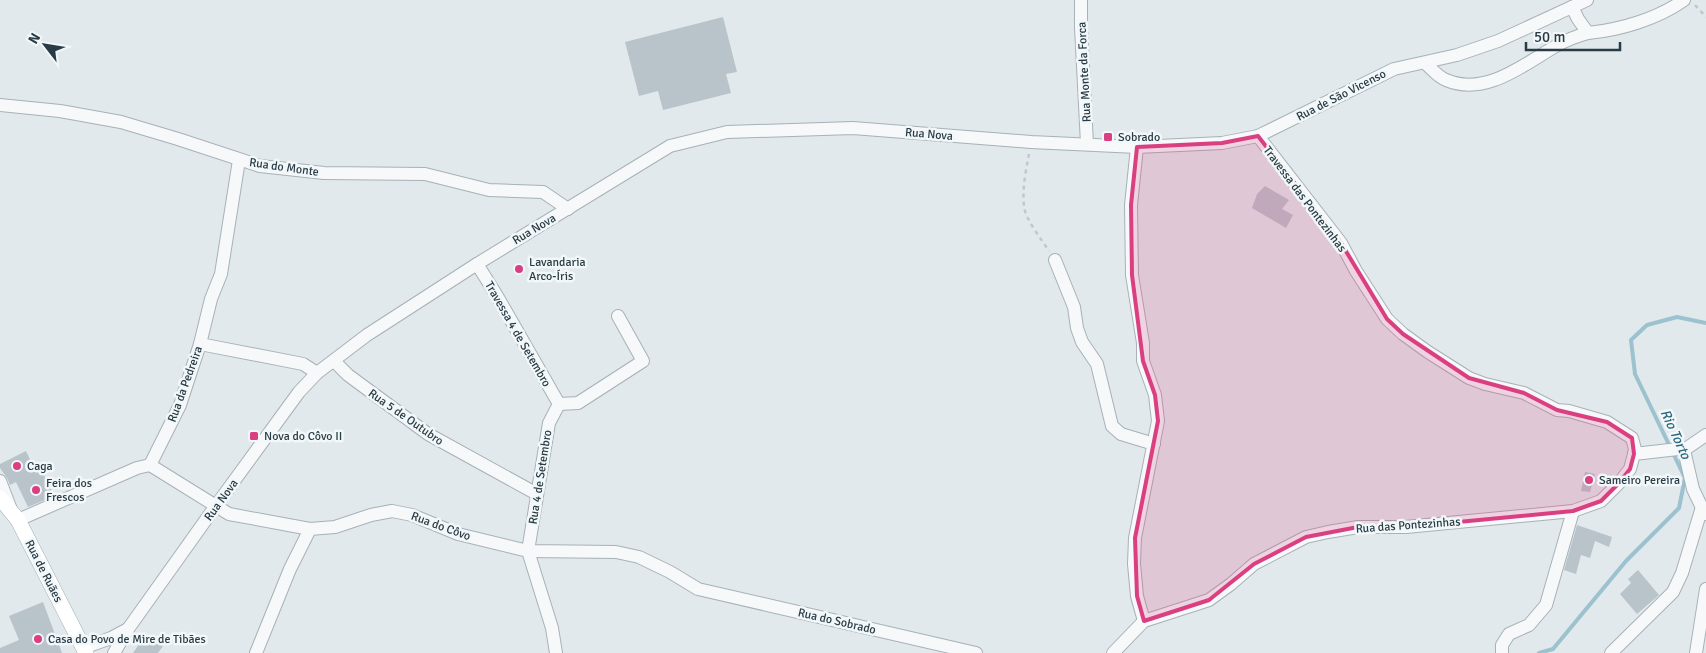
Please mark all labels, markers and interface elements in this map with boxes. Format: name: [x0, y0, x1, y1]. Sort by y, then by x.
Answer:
north arrow: [20, 20, 70, 70]
scale bar: [1526, 20, 1620, 52]
street label: Rua Monte da Forca: [1074, 21, 1095, 123]
text: 50 m: [1534, 28, 1565, 46]
text: N: [24, 30, 44, 47]
street label: Rua de São Vicenso: [1294, 66, 1389, 125]
street label: Rua Nova: [904, 125, 954, 144]
place label: Sobrado: [1118, 130, 1160, 145]
marker: Sobrado: [1102, 131, 1114, 143]
street label: Travessa das Pontezinhas: [1260, 143, 1349, 255]
street label: Rua do Monte: [248, 155, 320, 180]
street label: Rua Nova: [510, 211, 559, 248]
place label: Lavandaria Arco-Íris: [529, 255, 586, 284]
marker: Lavandaria Arco-Íris: [513, 263, 525, 275]
street label: Travessa 4 de Setembro: [481, 279, 554, 390]
street label: Rua da Pedreira: [165, 344, 206, 424]
street label: Rua 5 de Outubro: [365, 386, 446, 449]
water label: Rio Torto: [1657, 407, 1695, 462]
place label: Nova do Côvo II: [264, 429, 342, 444]
street label: Rua 4 de Setembro: [526, 429, 555, 525]
marker: Nova do Côvo II: [248, 430, 260, 442]
place label: Caga: [27, 459, 53, 474]
marker: Caga: [11, 460, 23, 472]
place label: Sameiro Pereira: [1599, 473, 1680, 488]
marker: Sameiro Pereira: [1583, 474, 1595, 486]
place label: Feira dos Frescos: [46, 476, 92, 505]
street label: Rua Nova: [201, 476, 242, 524]
marker: Feira dos Frescos: [30, 484, 42, 496]
street label: Rua do Côvo: [409, 509, 473, 544]
street label: Rua das Pontezinhas: [1355, 514, 1461, 537]
street label: Rua de Ruães: [21, 538, 66, 605]
street label: Rua do Sobrado: [796, 605, 877, 638]
place label: Casa do Povo de Mire de Tibães: [48, 632, 206, 647]
marker: Casa do Povo de Mire de Tibães: [32, 633, 44, 645]

